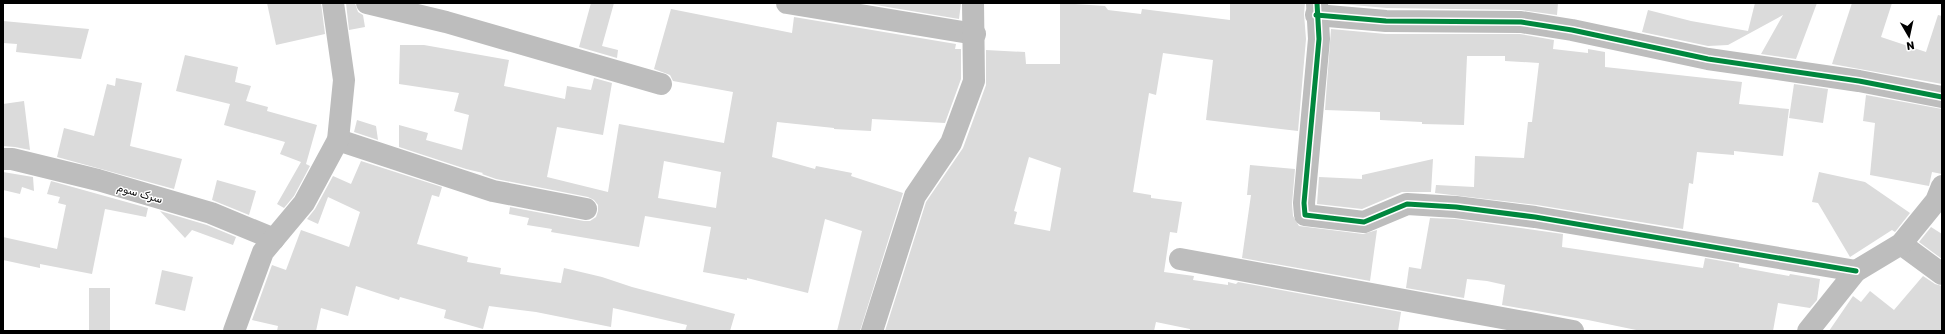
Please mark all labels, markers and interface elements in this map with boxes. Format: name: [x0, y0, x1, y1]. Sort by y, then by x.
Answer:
north arrow: [1889, 16, 1929, 56]
text: N: [1905, 38, 1915, 52]
street label: سرک سوم: [115, 181, 164, 207]

